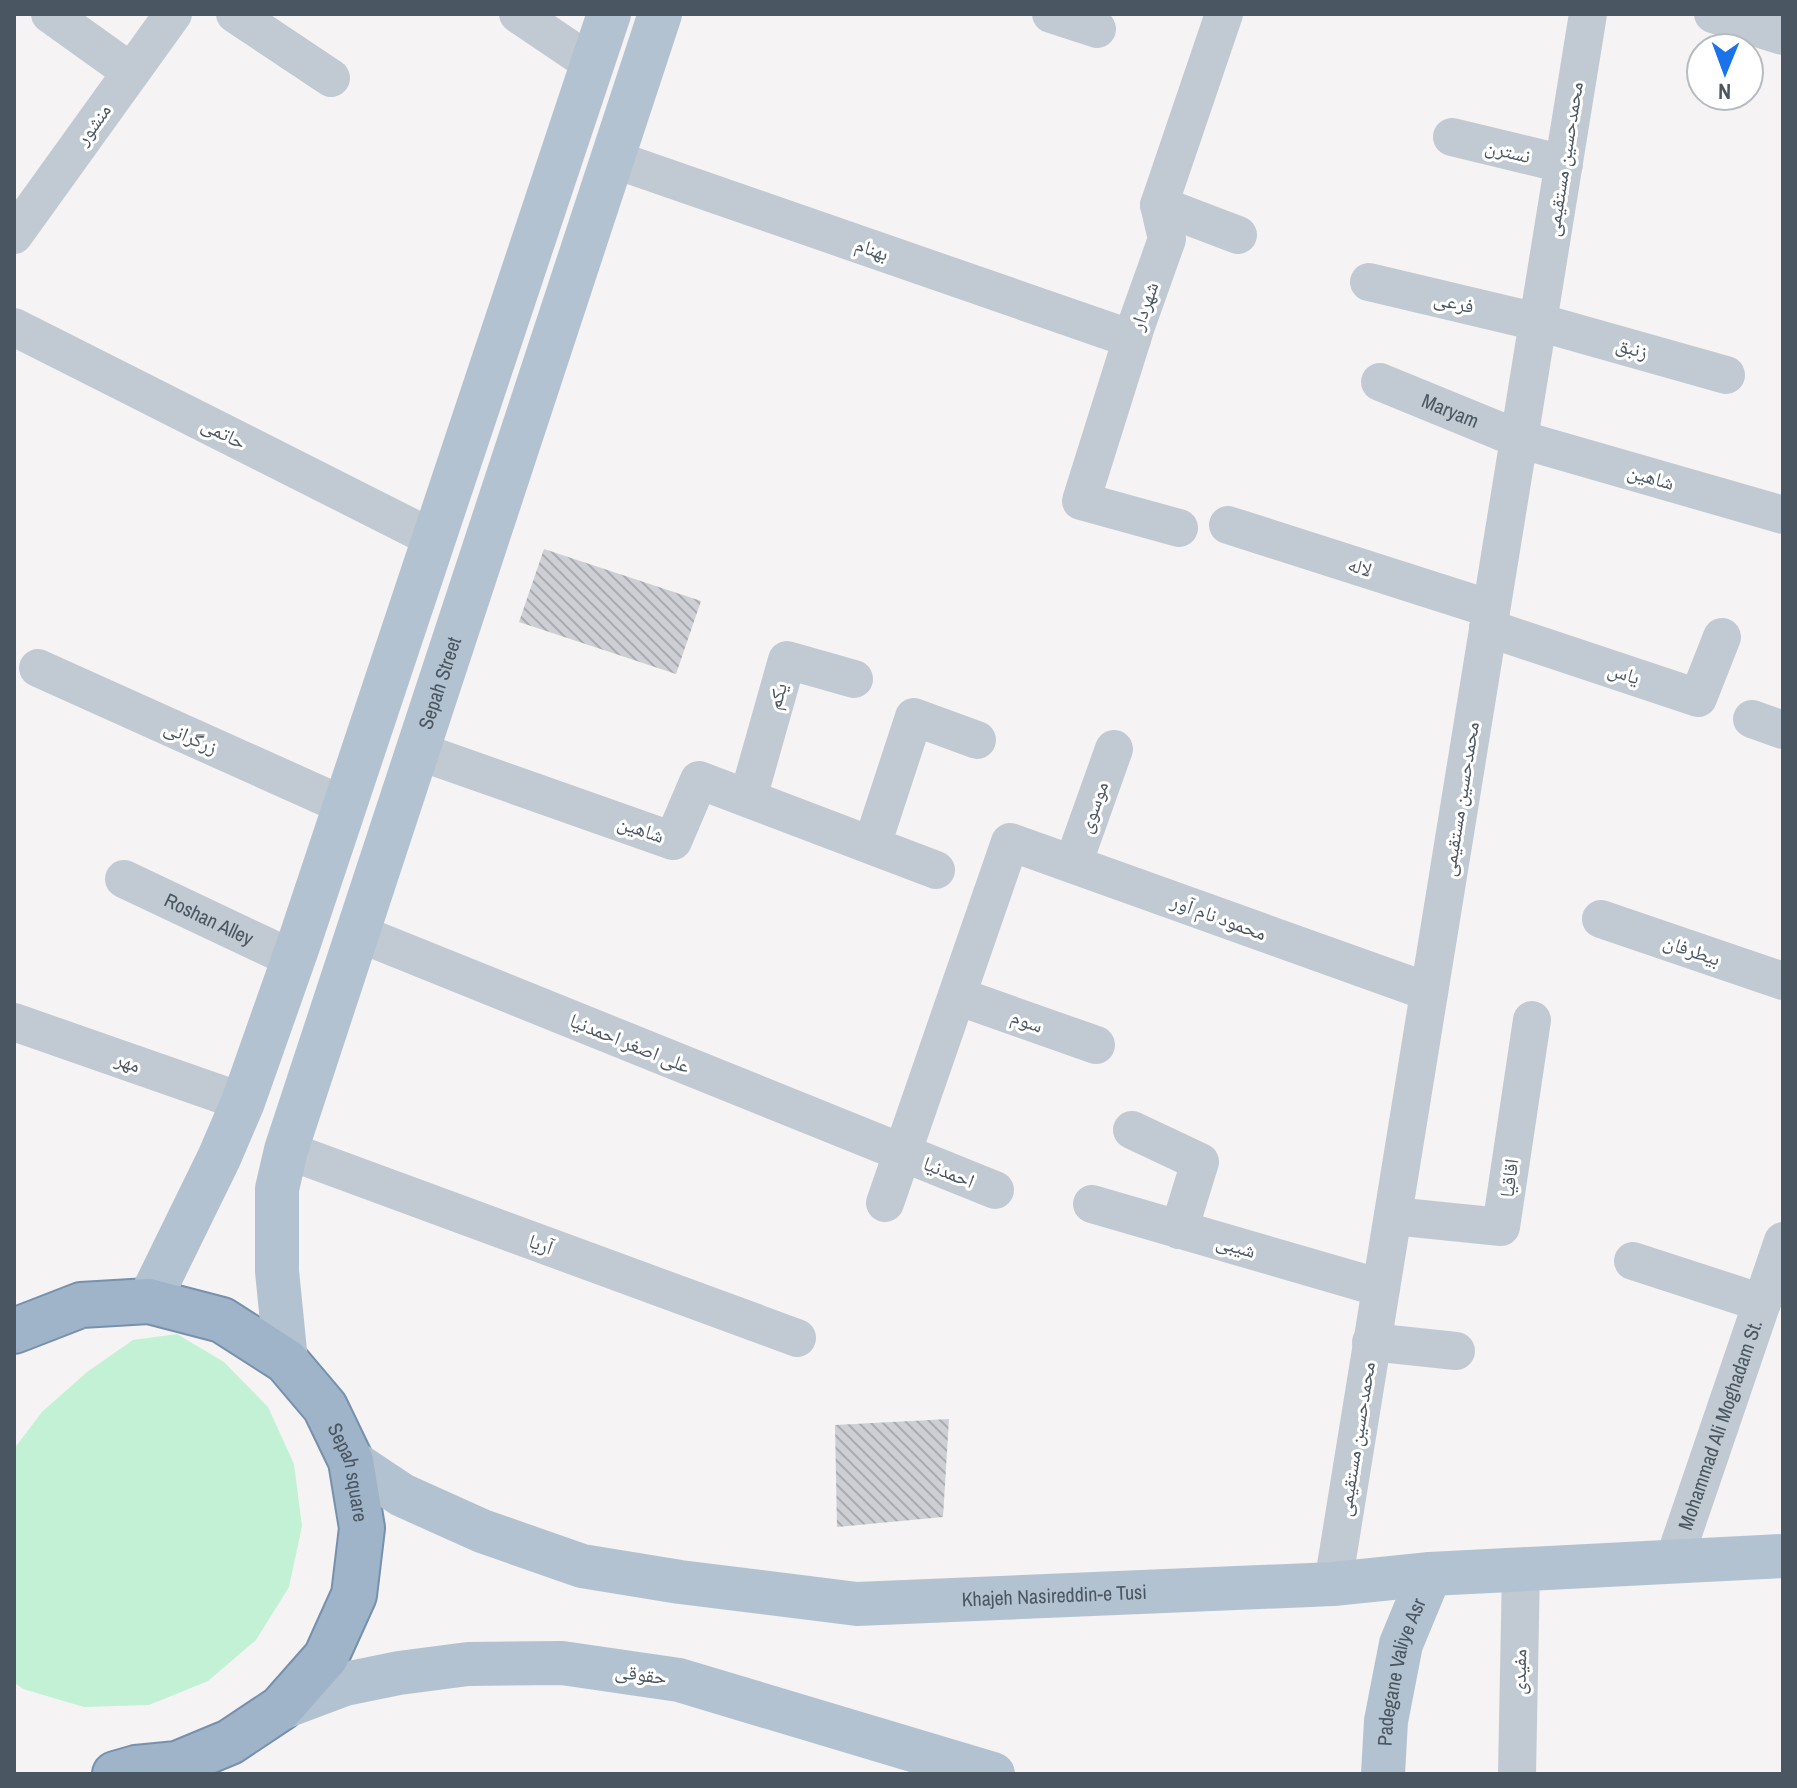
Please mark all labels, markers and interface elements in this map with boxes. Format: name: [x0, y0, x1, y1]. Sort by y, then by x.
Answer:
north arrow: [1685, 32, 1765, 112]
text: N: [1718, 77, 1731, 107]
street label: محمدحسین مستقیمی: [1538, 80, 1589, 238]
street label: منشور: [68, 97, 117, 151]
street label: نسترن: [1483, 132, 1534, 169]
street label: بهنام: [851, 230, 893, 268]
street label: شهردار: [1122, 278, 1164, 335]
street label: فرعی: [1431, 284, 1477, 319]
street label: زنبق: [1613, 330, 1651, 365]
street label: Maryam: [1418, 387, 1483, 434]
street label: حاتمی: [197, 410, 251, 455]
street label: شاهین: [1625, 457, 1678, 496]
street label: لاله: [1345, 550, 1376, 583]
street label: Sepah Street: [411, 633, 467, 733]
street label: یاس: [1605, 655, 1644, 690]
street label: یکم: [760, 679, 794, 713]
street label: زرگرانی: [160, 713, 222, 760]
street label: محمدحسین مستقیمی: [1434, 720, 1485, 878]
street label: موسوی: [1071, 777, 1114, 837]
street label: شاهین: [614, 808, 668, 849]
street label: Roshan Alley: [160, 886, 259, 952]
street label: محمود نام آور: [1166, 886, 1271, 947]
street label: بیطرفان: [1660, 927, 1724, 972]
street label: سوم: [1007, 1002, 1047, 1040]
street label: علی اصغر احمدنیا: [566, 1006, 694, 1079]
street label: مهر: [111, 1044, 144, 1078]
street label: احمدنیا: [920, 1149, 979, 1194]
street label: اقاقیا: [1492, 1157, 1525, 1199]
street label: آریا: [525, 1227, 558, 1261]
street label: شیبی: [1213, 1227, 1259, 1264]
street label: Mohammad Ali Moghadam St.: [1671, 1316, 1768, 1533]
street label: محمدحسین مستقیمی: [1330, 1360, 1381, 1518]
street label: Sepah square: [322, 1418, 375, 1524]
street label: Khajeh Nasireddin-e Tusi: [961, 1578, 1147, 1613]
street label: Padegane Valiye Asr: [1371, 1593, 1432, 1747]
street label: مفیدی: [1505, 1649, 1532, 1695]
street label: حقوقی: [613, 1657, 669, 1691]

